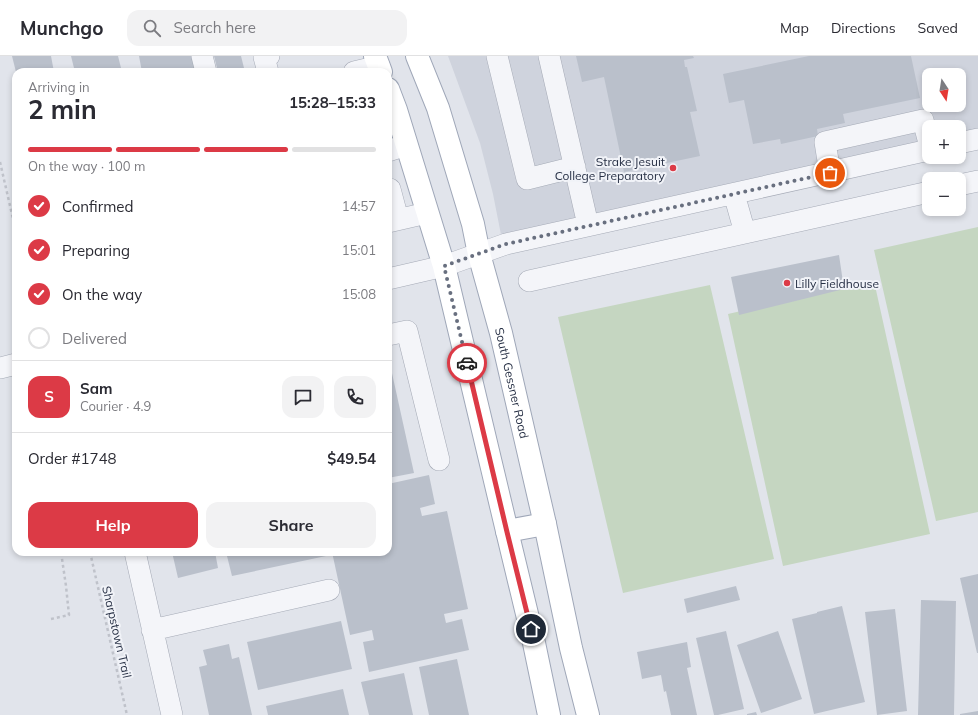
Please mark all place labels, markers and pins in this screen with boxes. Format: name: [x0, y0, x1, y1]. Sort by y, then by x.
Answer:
place label: Strake Jesuit College Preparatory: [555, 154, 666, 183]
pin: [813, 156, 847, 190]
marker: Strake Jesuit College Preparatory: [668, 163, 678, 173]
place label: Lilly Fieldhouse: [795, 276, 879, 291]
marker: Lilly Fieldhouse: [782, 278, 792, 288]
pin: [514, 612, 548, 646]

